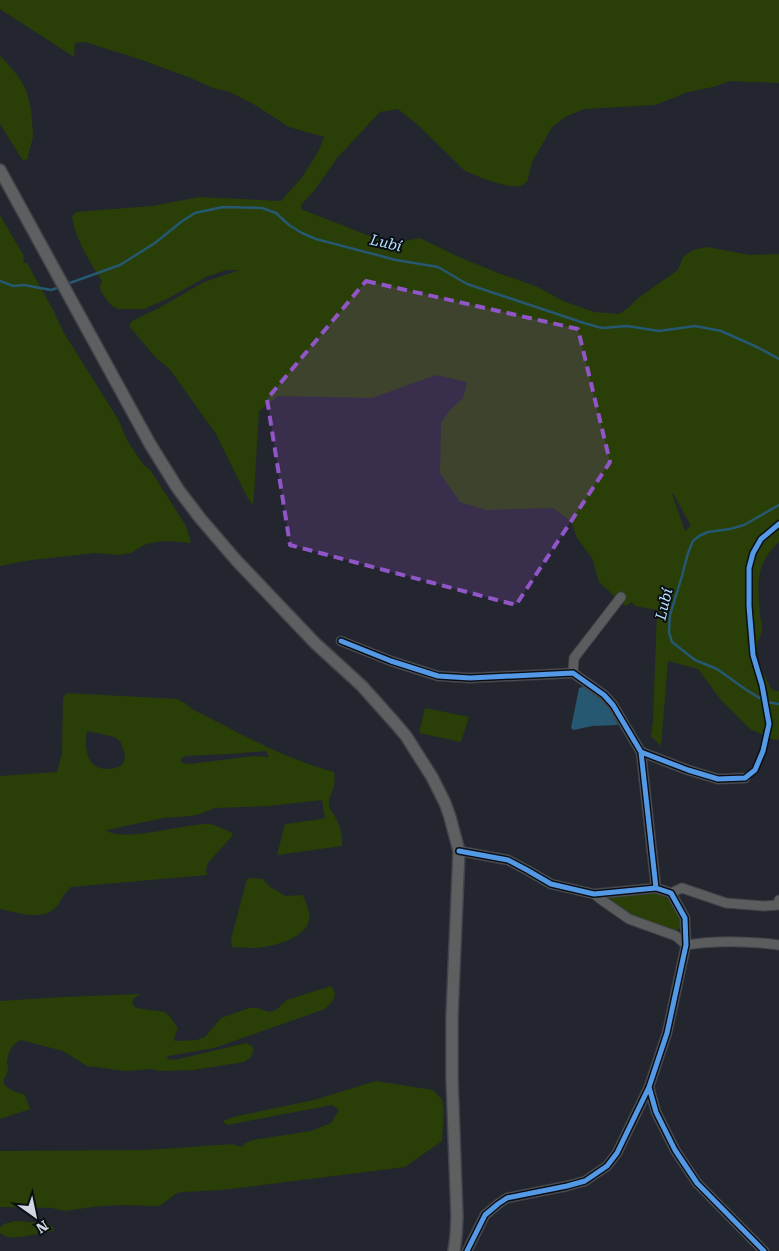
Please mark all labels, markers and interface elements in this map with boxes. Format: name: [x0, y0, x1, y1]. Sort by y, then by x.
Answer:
water label: Lubí: [367, 230, 404, 255]
water label: Lubí: [651, 586, 676, 623]
north arrow: [10, 1191, 60, 1241]
text: N: [33, 1217, 51, 1237]

